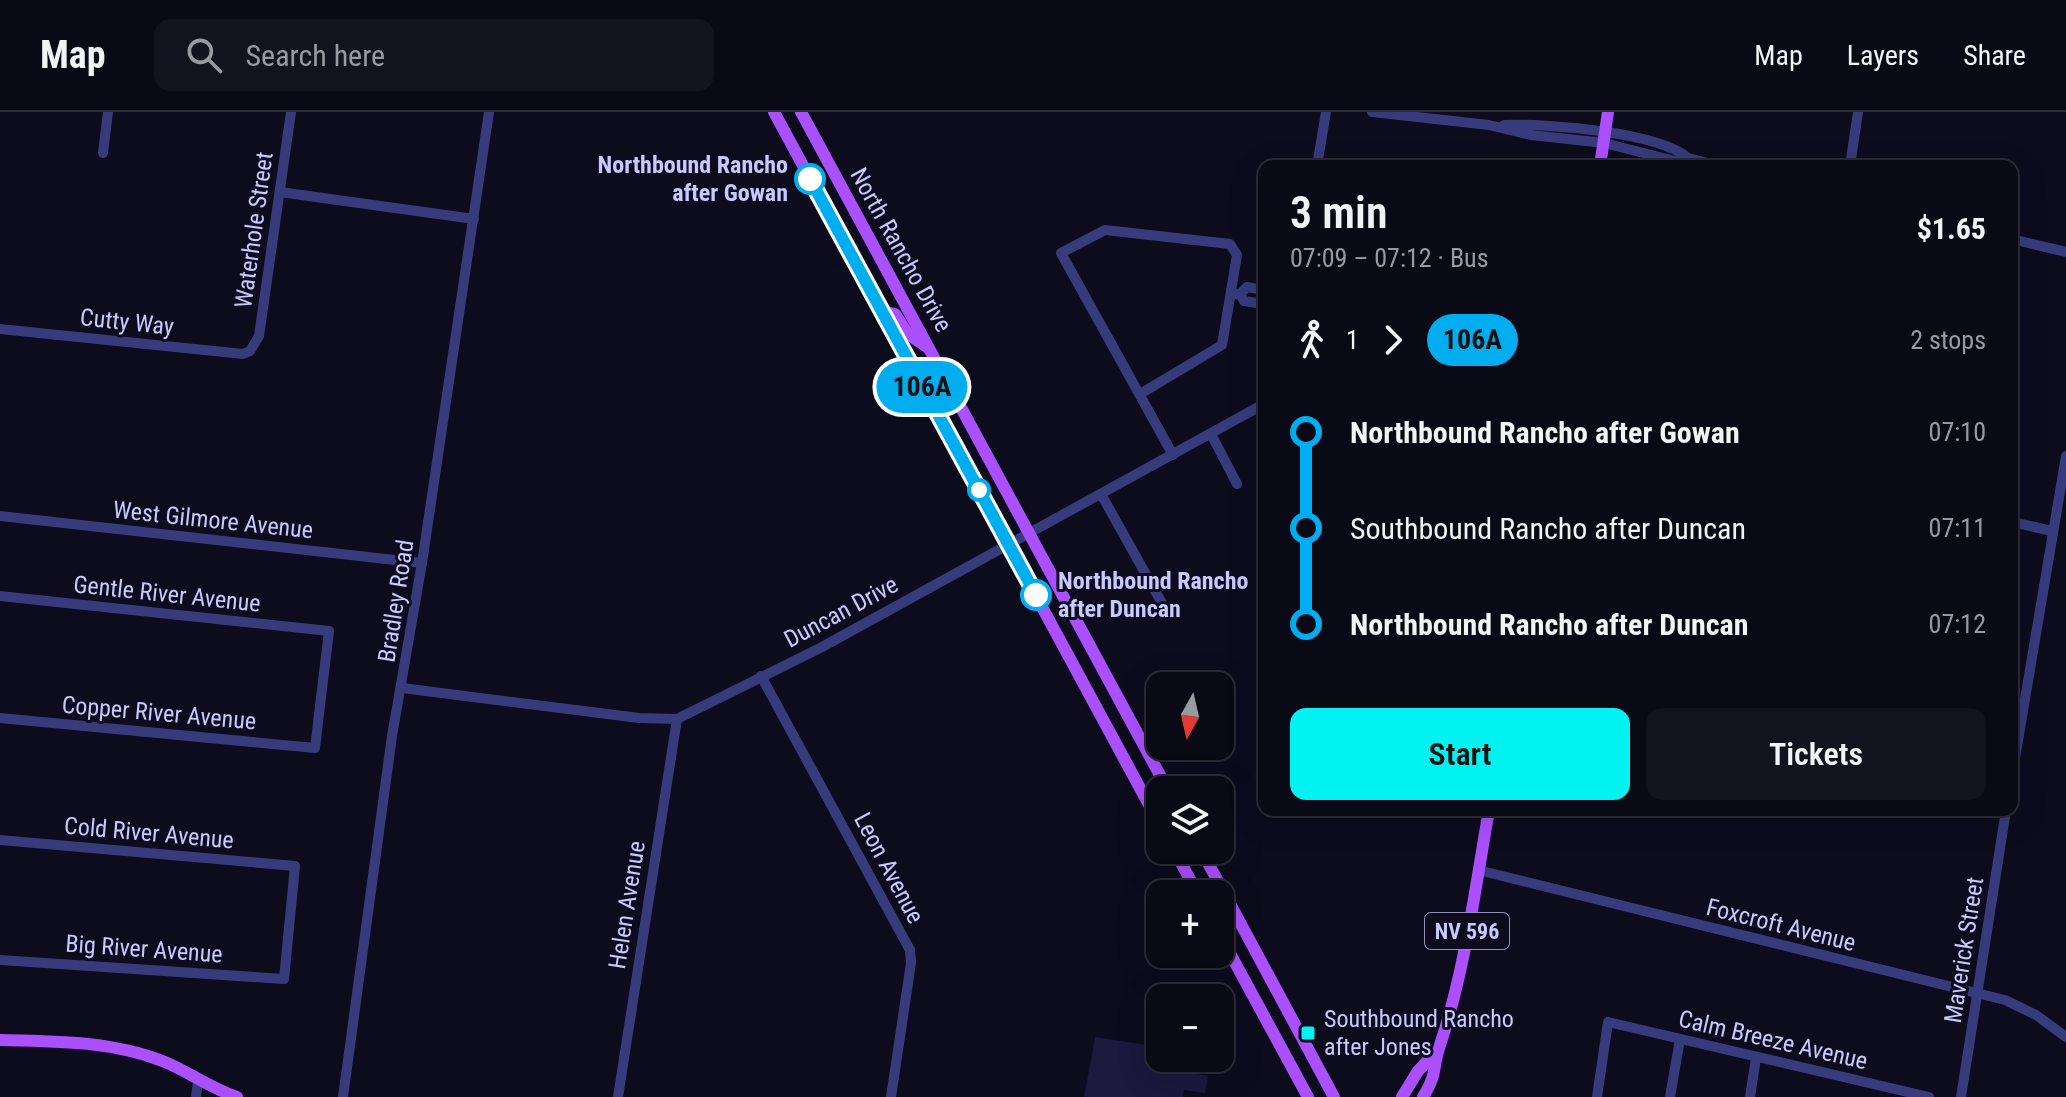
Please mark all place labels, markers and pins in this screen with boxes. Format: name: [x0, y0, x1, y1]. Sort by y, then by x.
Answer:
place label: Northbound Rancho after Gowan: [598, 151, 788, 207]
marker: Northbound Rancho after Gowan: [795, 164, 825, 194]
unlabelled marker: [968, 479, 990, 501]
place label: Northbound Rancho after Duncan: [1058, 567, 1248, 623]
marker: Northbound Rancho after Duncan: [1021, 580, 1051, 610]
place label: Southbound Rancho after Jones: [1324, 1005, 1514, 1061]
marker: Southbound Rancho after Jones: [1299, 1024, 1317, 1042]

